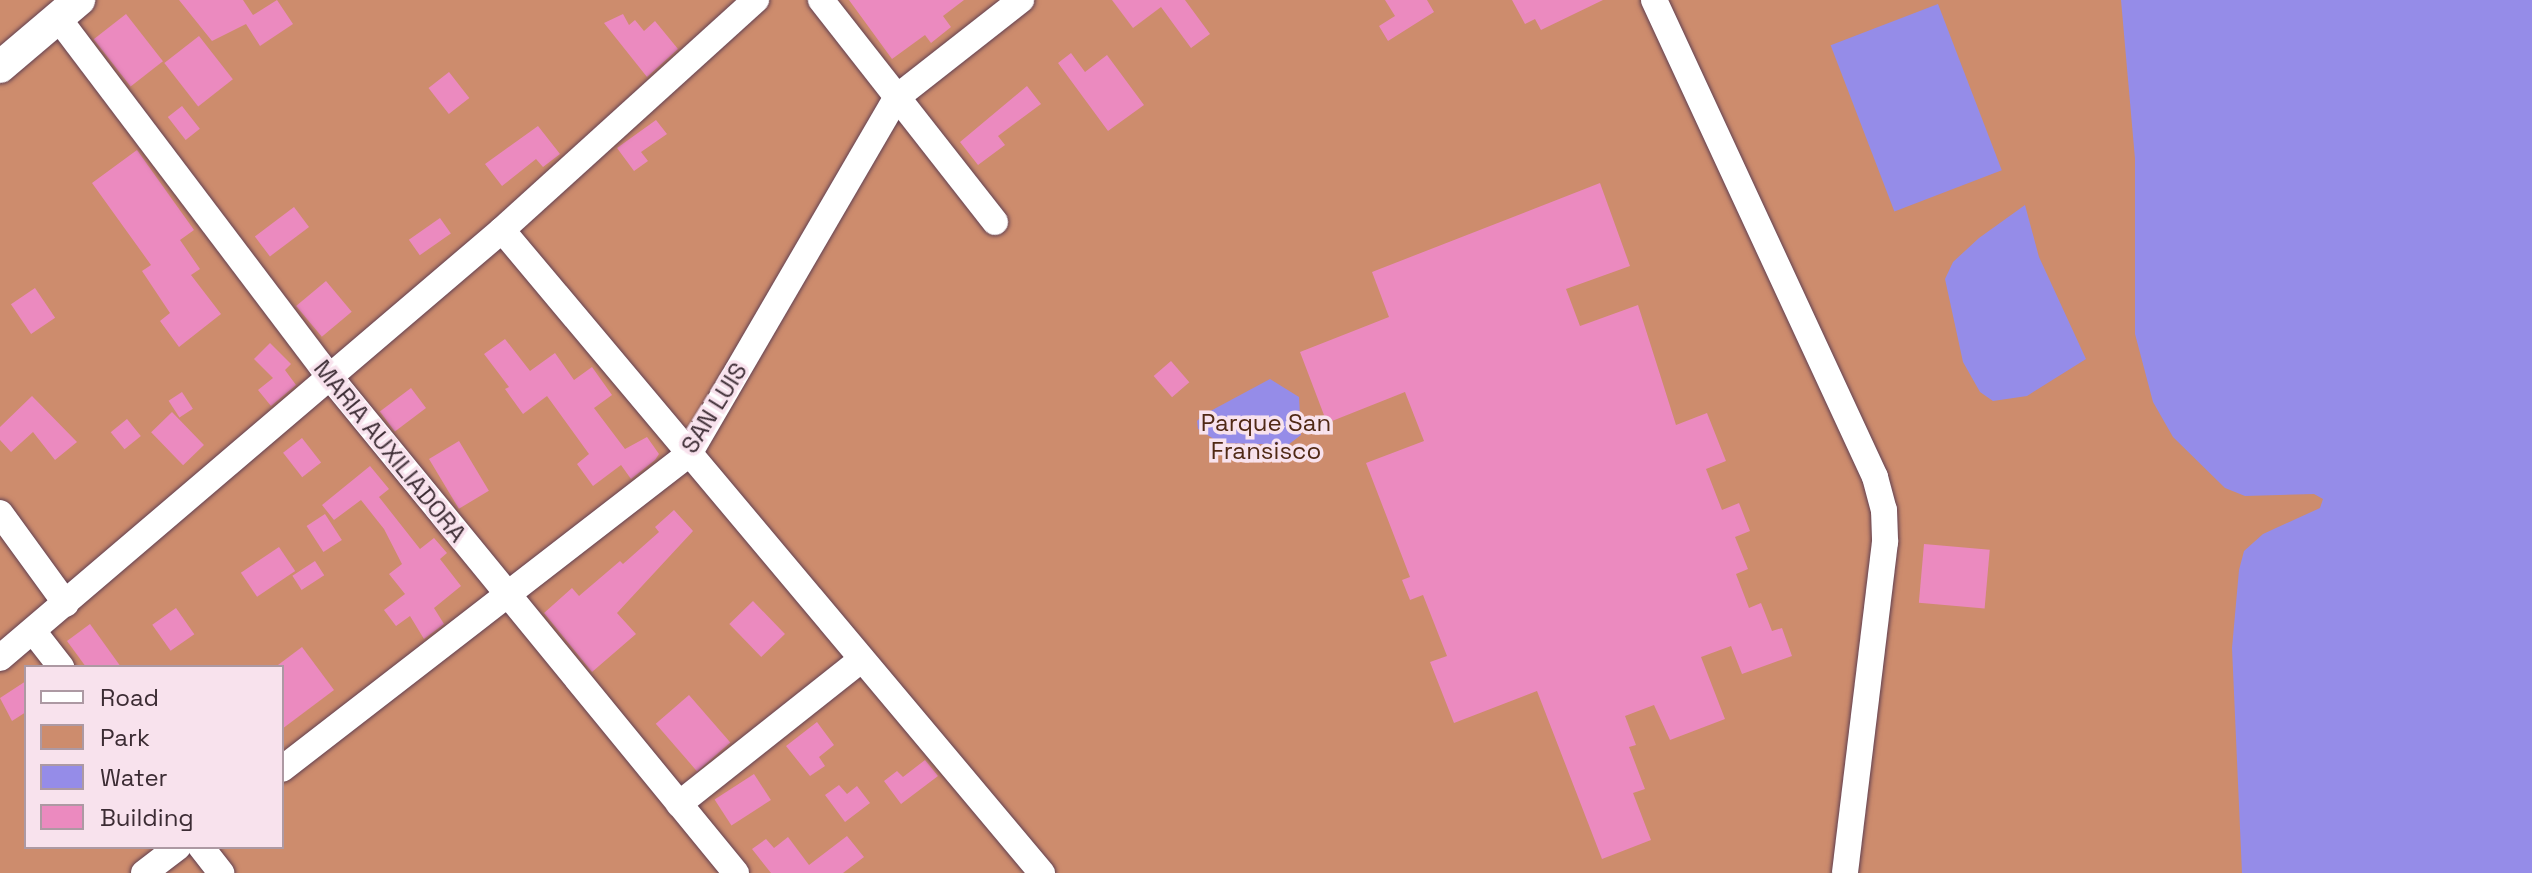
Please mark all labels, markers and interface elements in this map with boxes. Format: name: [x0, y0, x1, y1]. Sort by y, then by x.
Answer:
street label: MARIA AUXILIADORA: [308, 354, 472, 548]
street label: SAN LUIS: [675, 357, 753, 459]
park label: Parque San Fransisco: [1201, 409, 1331, 465]
legend: [24, 665, 284, 849]
text: Road: [100, 682, 159, 713]
text: Park: [100, 722, 150, 753]
text: Water: [100, 762, 168, 793]
text: Building: [100, 802, 194, 833]

